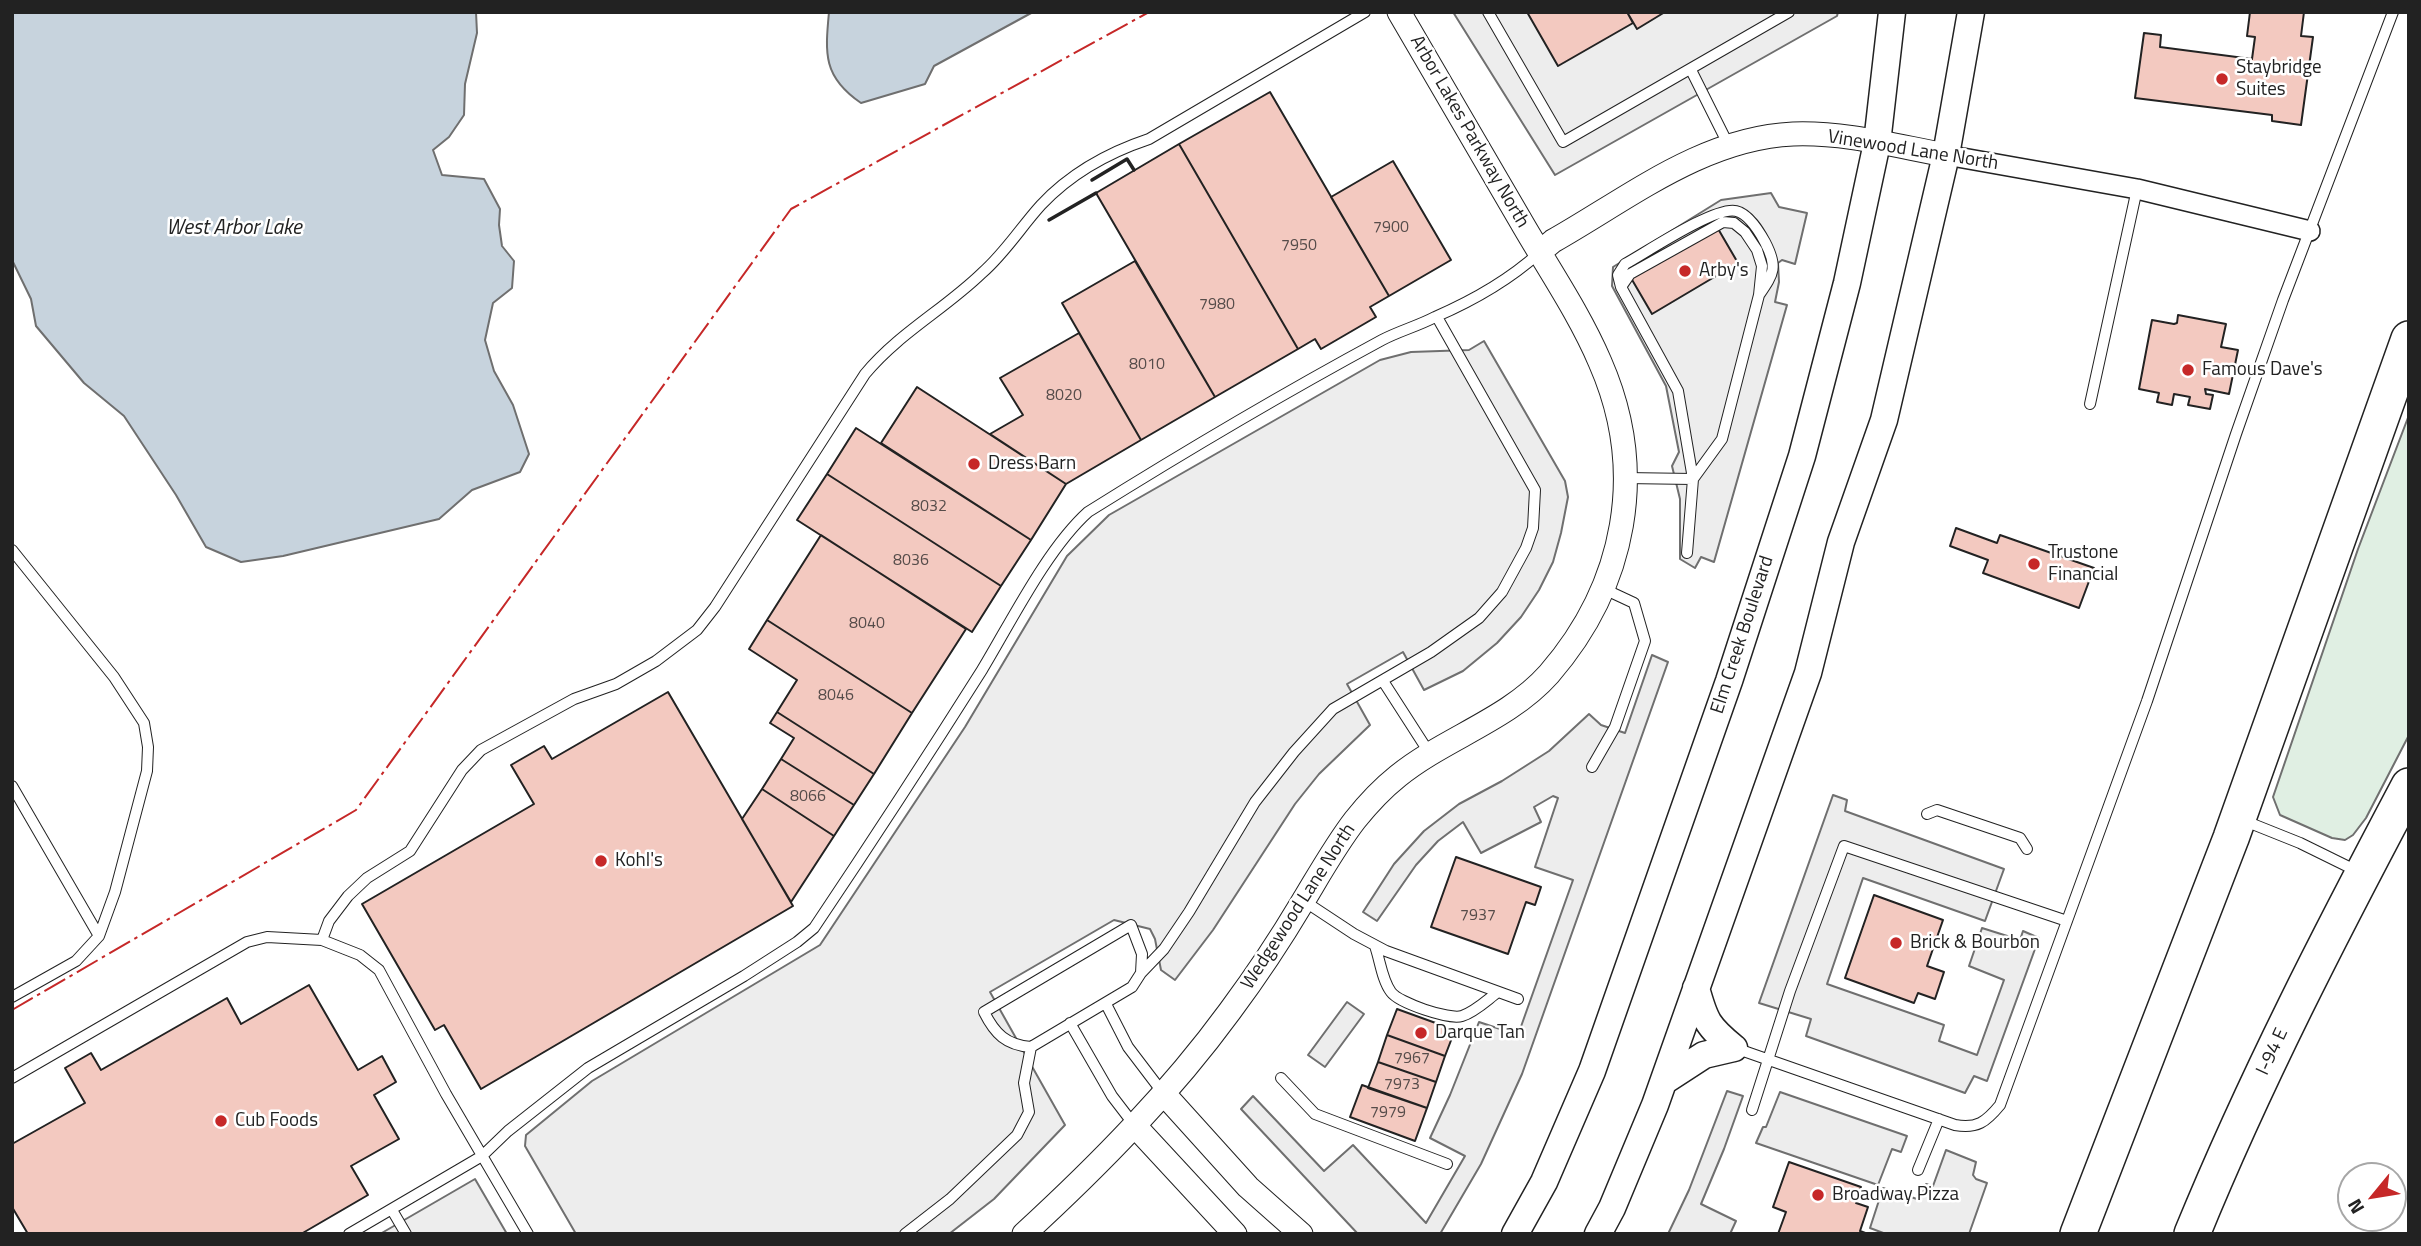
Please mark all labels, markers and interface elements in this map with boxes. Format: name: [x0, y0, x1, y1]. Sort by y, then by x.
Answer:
street label: Arbor Lakes Parkway North: [1404, 32, 1534, 232]
place label: Staybridge Suites: [2236, 57, 2322, 101]
marker: Staybridge Suites: [2214, 71, 2230, 87]
street label: Vinewood Lane North: [1826, 126, 2000, 176]
water label: West Arbor Lake: [166, 216, 302, 242]
house number: 7900: [1373, 218, 1409, 238]
house number: 7950: [1281, 236, 1317, 256]
place label: Arby's: [1699, 260, 1749, 282]
marker: Arby's: [1677, 263, 1693, 279]
house number: 7980: [1199, 295, 1235, 315]
house number: 8010: [1129, 355, 1165, 375]
place label: Famous Dave's: [2202, 359, 2323, 381]
marker: Famous Dave's: [2180, 362, 2196, 378]
house number: 8020: [1046, 386, 1082, 406]
place label: Dress Barn: [988, 453, 1076, 475]
marker: Dress Barn: [966, 456, 982, 472]
house number: 8032: [911, 497, 947, 517]
place label: Trustone Financial: [2048, 542, 2118, 586]
house number: 8036: [893, 551, 929, 571]
street label: Elm Creek Boulevard: [1707, 553, 1779, 717]
marker: Trustone Financial: [2026, 556, 2042, 572]
house number: 8040: [849, 614, 885, 634]
house number: 8046: [818, 686, 854, 706]
house number: 8066: [790, 787, 826, 807]
street label: Wedgewood Lane North: [1237, 820, 1361, 994]
place label: Kohl's: [615, 850, 663, 872]
marker: Kohl's: [593, 853, 609, 869]
house number: 7937: [1460, 906, 1496, 926]
place label: Brick & Bourbon: [1910, 932, 2040, 954]
marker: Brick & Bourbon: [1888, 935, 1904, 951]
place label: Darque Tan: [1435, 1022, 1525, 1044]
marker: Darque Tan: [1413, 1025, 1429, 1041]
street label: I-94 E: [2252, 1025, 2294, 1079]
house number: 7967: [1394, 1049, 1430, 1069]
house number: 7973: [1384, 1075, 1420, 1095]
house number: 7979: [1370, 1103, 1406, 1123]
place label: Cub Foods: [235, 1110, 318, 1132]
marker: Cub Foods: [213, 1113, 229, 1129]
north arrow: [2337, 1162, 2407, 1232]
place label: Broadway Pizza: [1832, 1184, 1959, 1206]
marker: Broadway Pizza: [1810, 1187, 1826, 1203]
text: N: [2339, 1194, 2371, 1220]

